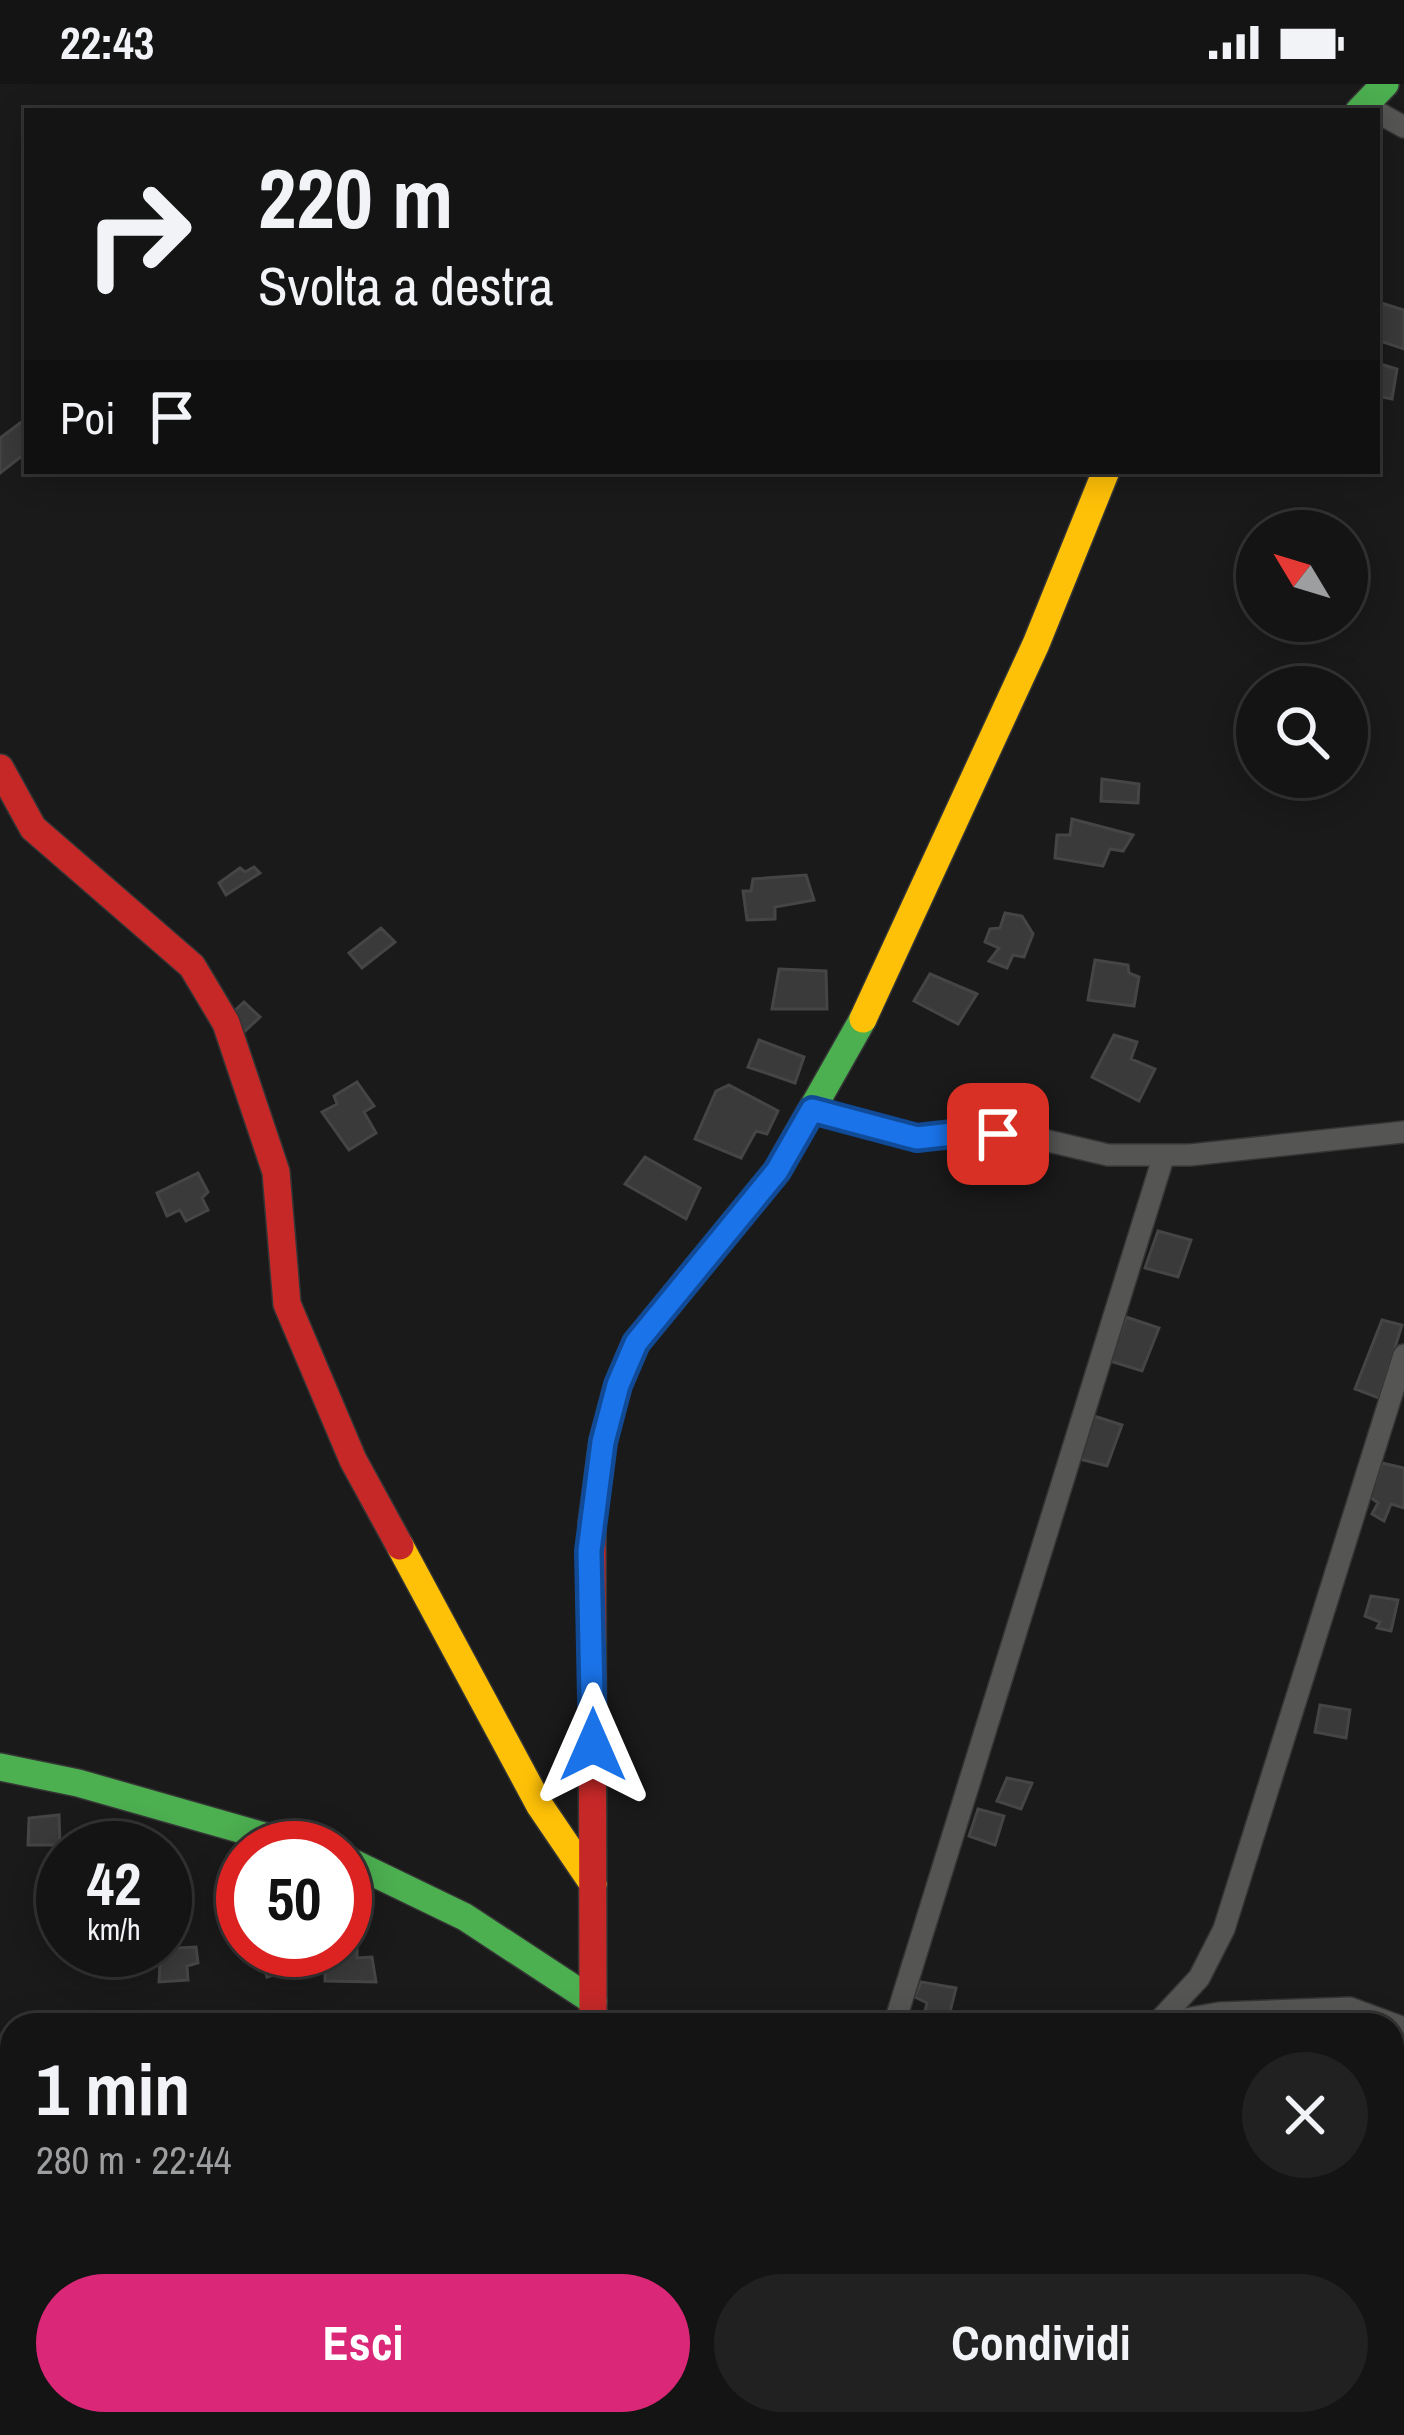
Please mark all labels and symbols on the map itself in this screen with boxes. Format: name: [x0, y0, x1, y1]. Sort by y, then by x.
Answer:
north arrow: [1236, 510, 1368, 642]
pin: [947, 1083, 1049, 1185]
position arrow: [530, 1682, 656, 1808]
speed limit sign: 50: [216, 1821, 372, 1977]

